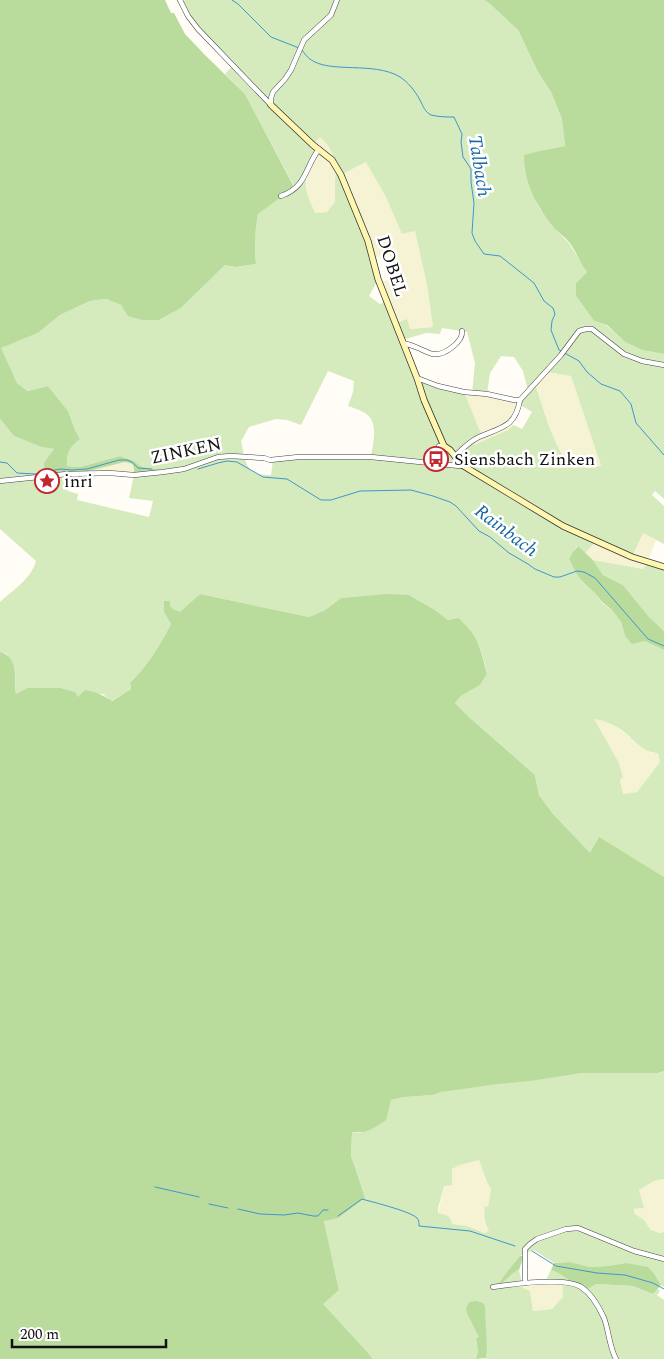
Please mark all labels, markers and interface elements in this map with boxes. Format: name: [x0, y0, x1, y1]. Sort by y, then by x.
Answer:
water label: Talbach: [460, 133, 498, 199]
street label: DOBEL: [369, 232, 415, 300]
street label: ZINKEN: [148, 430, 224, 472]
bus stop icon: Siensbach Zinken: [423, 446, 449, 472]
place label: Siensbach Zinken: [454, 446, 595, 473]
place icon: inri: [34, 468, 60, 494]
place label: inri: [64, 468, 93, 495]
water label: Rainbach: [468, 497, 544, 565]
scale bar: [12, 1316, 166, 1348]
text: 200 m: [20, 1323, 59, 1346]

